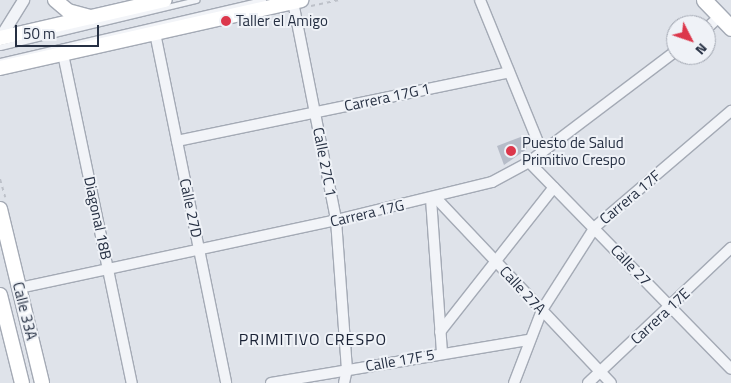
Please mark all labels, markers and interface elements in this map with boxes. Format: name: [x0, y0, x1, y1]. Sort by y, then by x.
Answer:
place label: Taller el Amigo: [236, 12, 328, 30]
scale bar: [18, 15, 101, 47]
marker: Taller el Amigo: [220, 15, 232, 27]
north arrow: [666, 15, 716, 65]
text: 50 m: [23, 22, 56, 45]
text: N: [691, 39, 713, 60]
street label: Carrera 17G 1: [342, 79, 432, 115]
street label: Calle 27C 1: [309, 126, 341, 198]
place label: Puesto de Salud Primitivo Crespo: [522, 133, 626, 168]
marker: Puesto de Salud Primitivo Crespo: [504, 144, 518, 158]
street label: Carrera 17F: [596, 166, 664, 228]
street label: Diagonal 18B: [80, 175, 116, 261]
street label: Calle 27D: [176, 177, 206, 239]
street label: Carrera 17G: [328, 196, 406, 230]
street label: Calle 27: [607, 241, 655, 289]
street label: Calle 27A: [496, 262, 550, 318]
street label: Calle 33A: [9, 280, 41, 342]
street label: Carrera 17E: [627, 284, 693, 348]
district label: PRIMITIVO CRESPO: [237, 329, 389, 349]
street label: Calle 17F 5: [364, 345, 436, 375]

